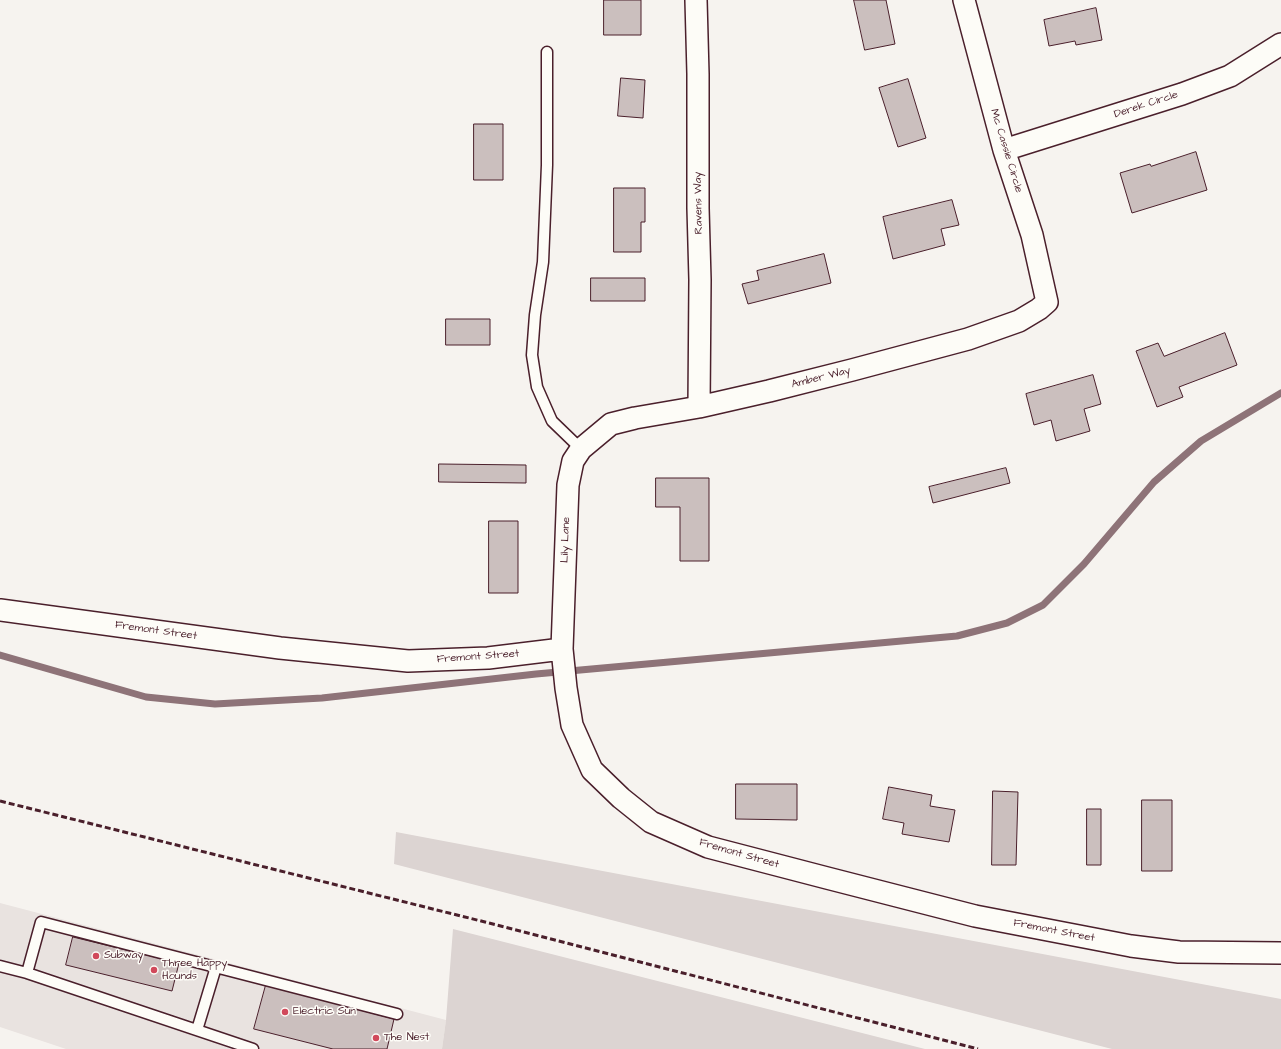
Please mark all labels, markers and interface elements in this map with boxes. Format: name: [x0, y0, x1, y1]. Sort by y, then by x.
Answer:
street label: Derek Circle: [1112, 88, 1180, 122]
street label: Mc Cassie Circle: [987, 107, 1025, 195]
street label: Ravens Way: [692, 172, 706, 234]
street label: Amber Way: [790, 364, 852, 392]
street label: Lily Lane: [559, 517, 573, 563]
street label: Fremont Street: [114, 619, 198, 643]
street label: Fremont Street: [436, 648, 520, 666]
street label: Fremont Street: [697, 836, 781, 872]
street label: Fremont Street: [1012, 917, 1096, 945]
place label: Subway: [104, 949, 143, 963]
marker: Subway: [91, 951, 101, 961]
place label: Three Happy Hounds: [162, 957, 227, 983]
marker: Three Happy Hounds: [149, 965, 159, 975]
place label: Electric Sun: [293, 1005, 356, 1019]
marker: Electric Sun: [280, 1007, 290, 1017]
place label: The Nest: [384, 1031, 429, 1045]
marker: The Nest: [371, 1033, 381, 1043]

